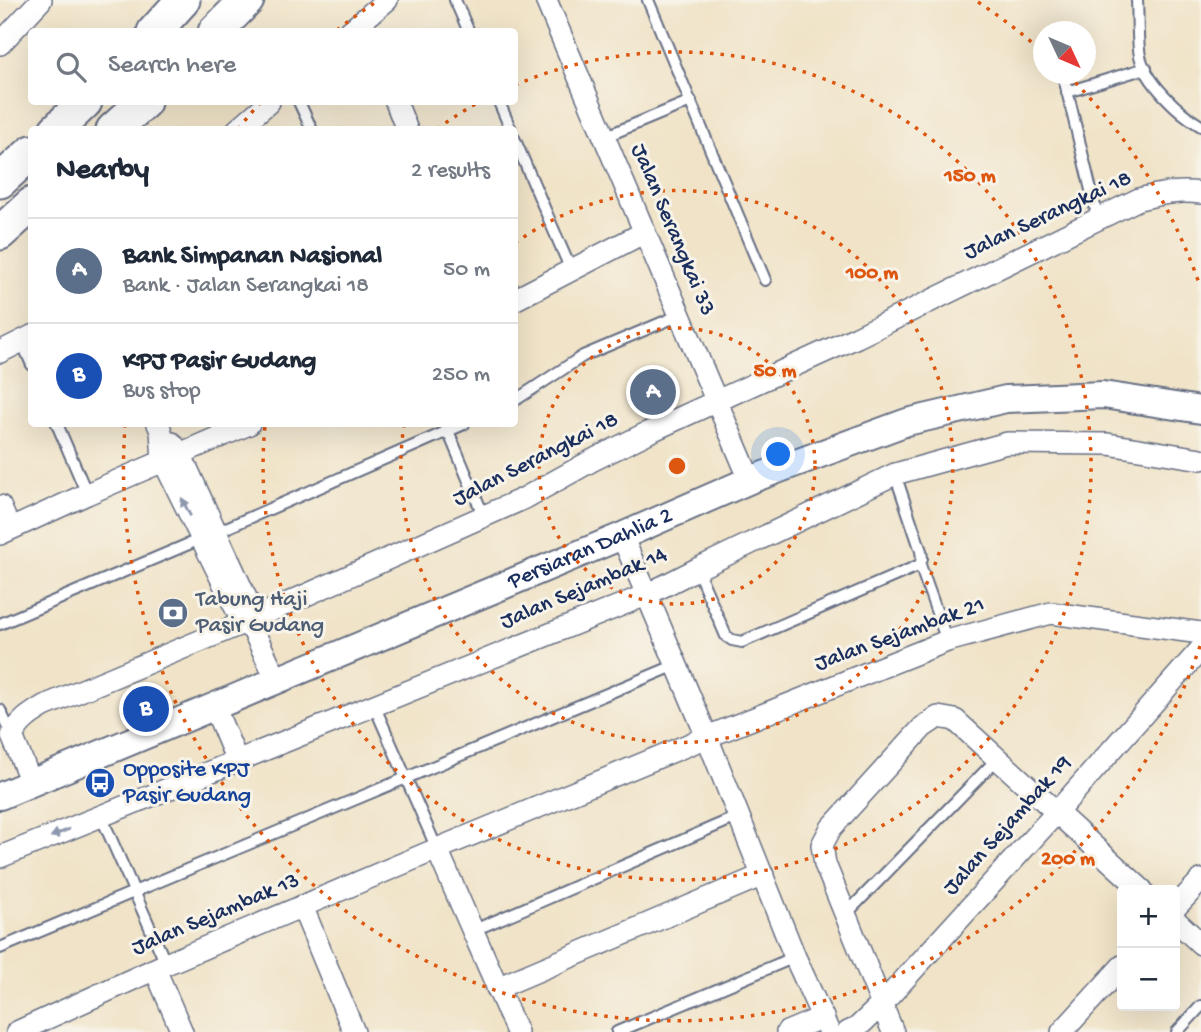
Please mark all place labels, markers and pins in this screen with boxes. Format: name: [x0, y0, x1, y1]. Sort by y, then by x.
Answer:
pin: A: [630, 366, 676, 418]
centre of rings: [665, 454, 689, 478]
place label: Tabung Haji Pasir Gudang: [194, 587, 324, 640]
bank icon: Tabung Haji Pasir Gudang: [156, 596, 190, 630]
pin: B: [123, 683, 169, 735]
place label: Opposite KPJ Pasir Gudang: [122, 757, 251, 810]
bus stop icon: Opposite KPJ Pasir Gudang: [83, 766, 117, 800]

